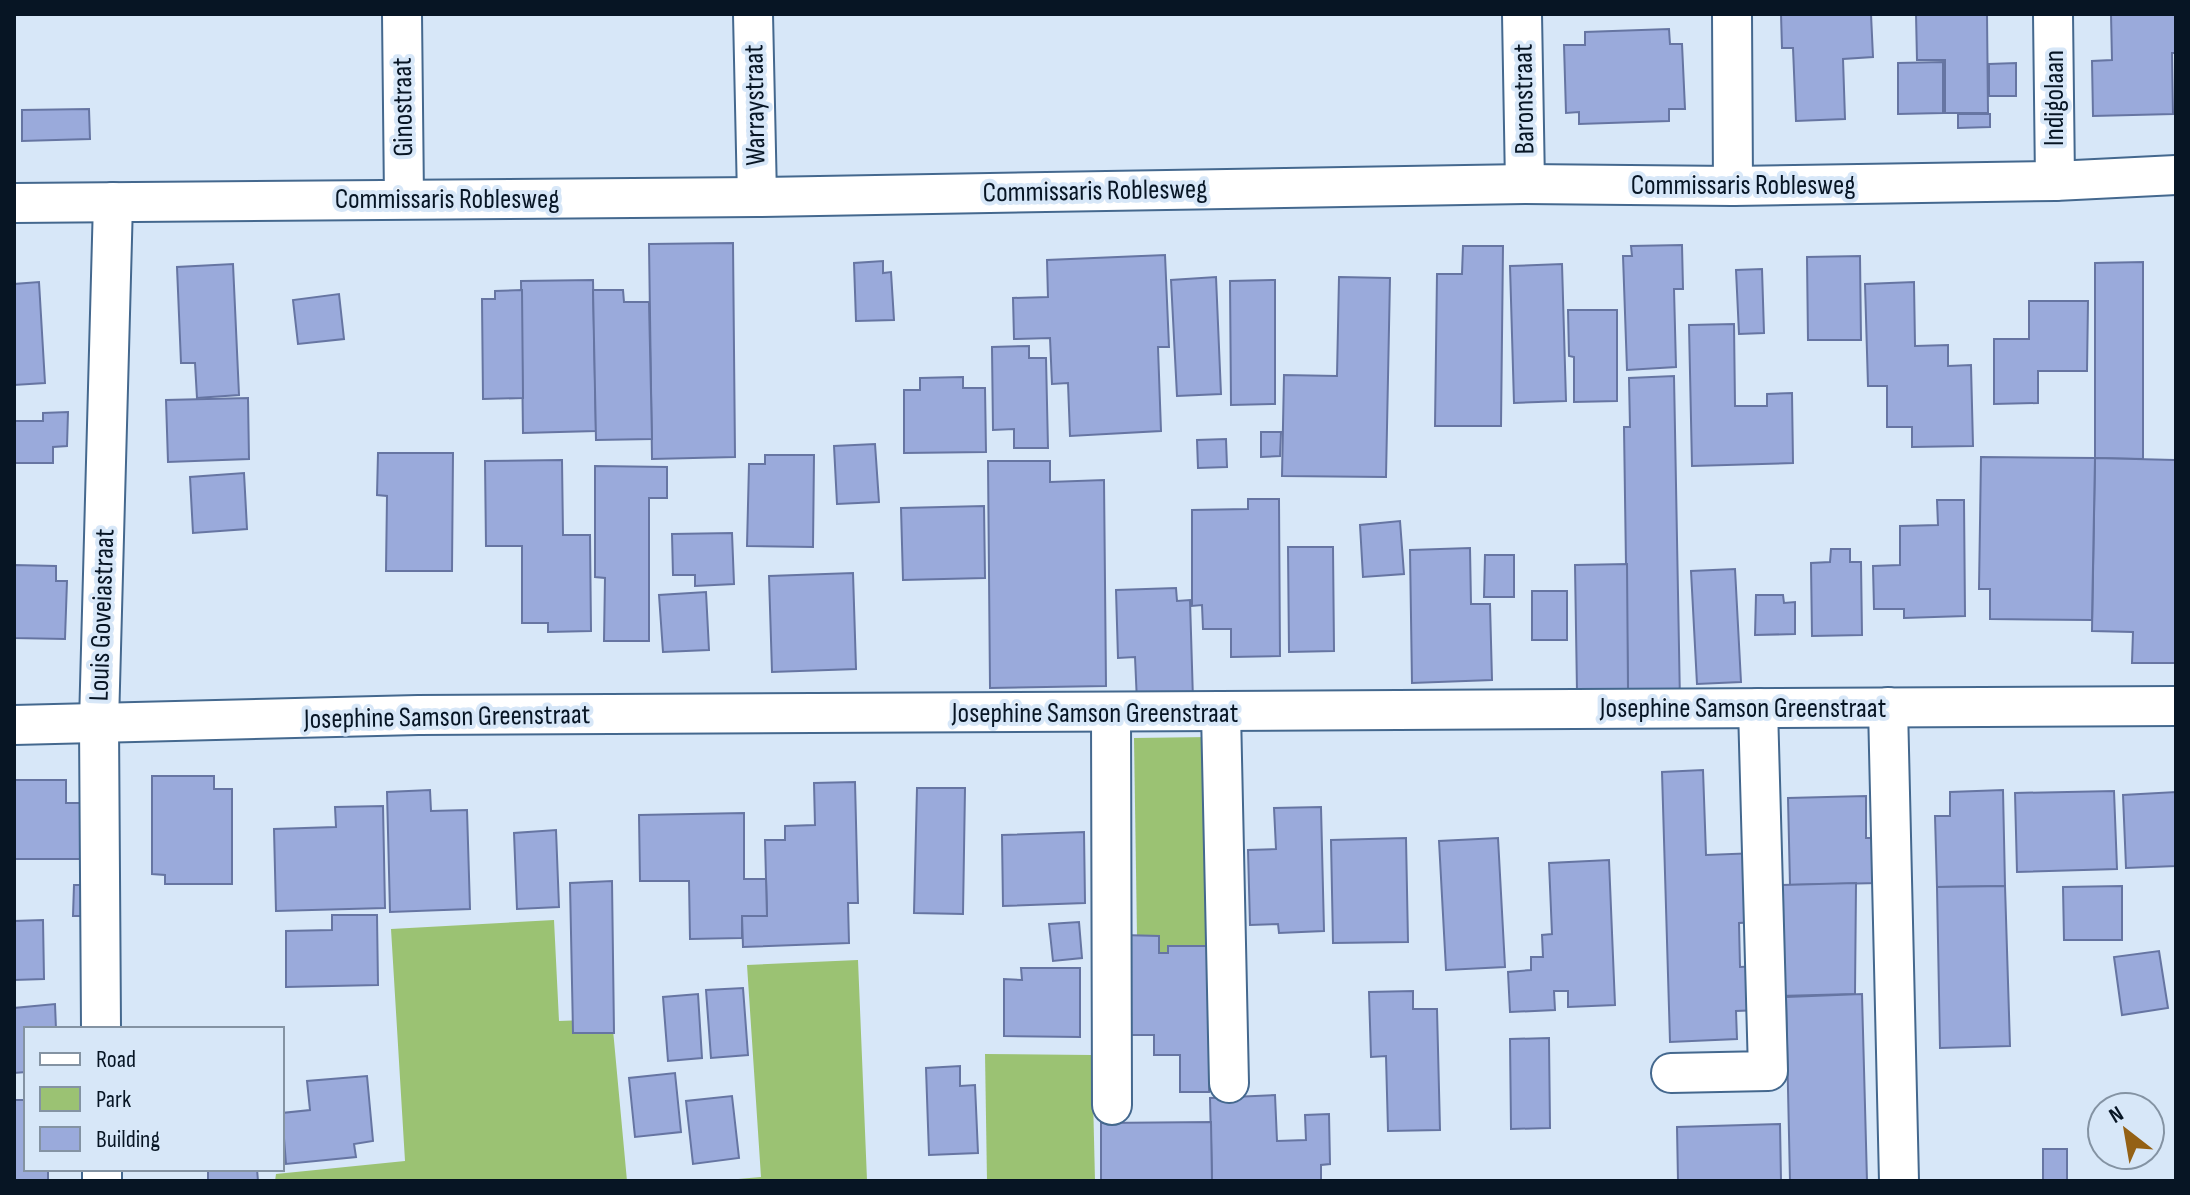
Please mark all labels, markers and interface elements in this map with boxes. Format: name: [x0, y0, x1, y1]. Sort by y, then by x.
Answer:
street label: Baronstraat: [1507, 43, 1541, 155]
street label: Warraystraat: [737, 44, 773, 166]
street label: Indigolaan: [2038, 50, 2071, 146]
street label: Ginostraat: [386, 57, 420, 157]
street label: Commissaris Roblesweg: [1631, 169, 1855, 202]
street label: Commissaris Roblesweg: [982, 173, 1208, 209]
street label: Commissaris Roblesweg: [335, 183, 559, 216]
street label: Louis Goveiastraat: [82, 528, 122, 702]
street label: Josephine Samson Greenstraat: [1599, 692, 1886, 725]
street label: Josephine Samson Greenstraat: [951, 697, 1238, 730]
street label: Josephine Samson Greenstraat: [303, 698, 590, 736]
legend: [24, 1027, 284, 1171]
text: Road: [96, 1045, 136, 1074]
text: Park: [96, 1085, 131, 1114]
north arrow: [2086, 1091, 2166, 1171]
text: N: [2104, 1101, 2128, 1130]
text: Building: [96, 1125, 160, 1154]

